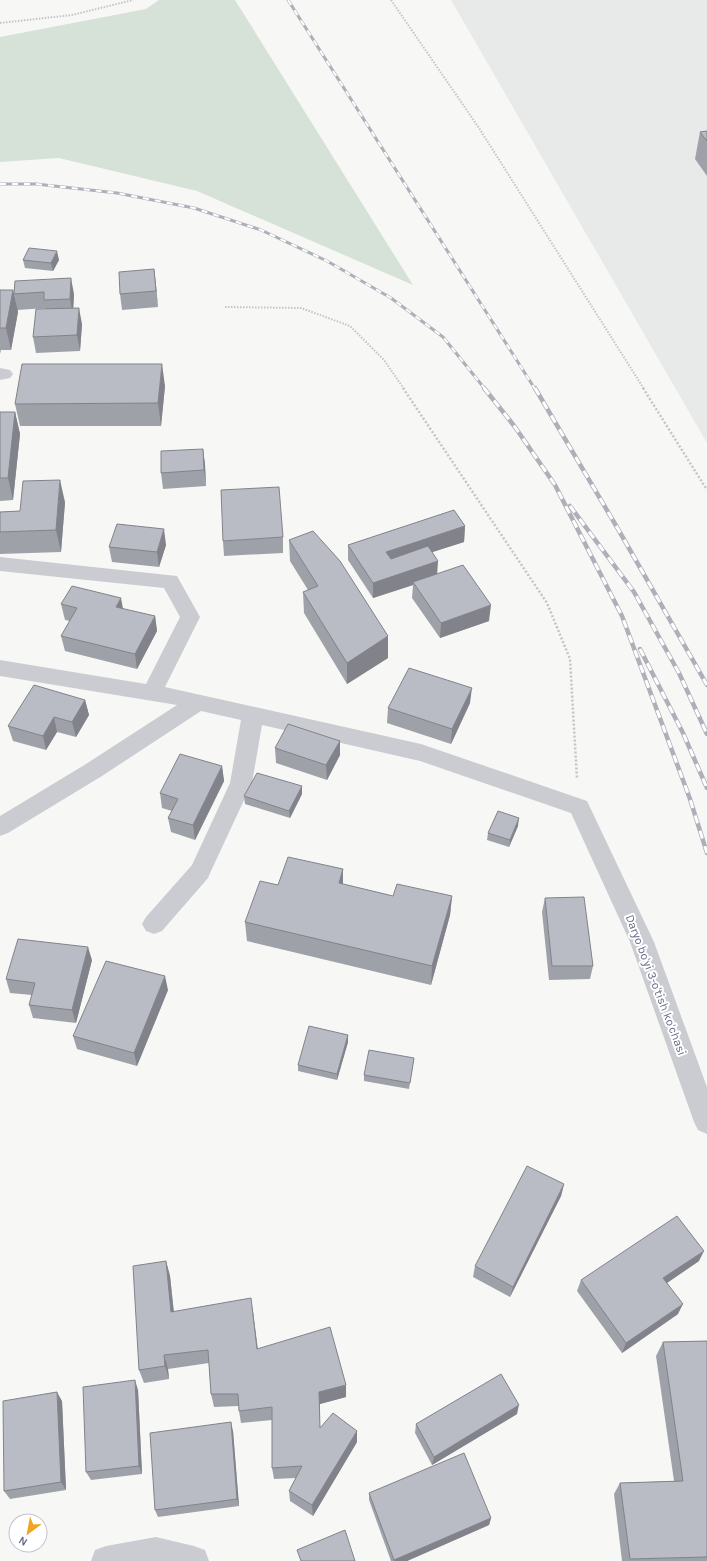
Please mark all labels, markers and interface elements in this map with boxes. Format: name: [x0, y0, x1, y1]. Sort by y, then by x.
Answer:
street label: Daryo bo'yi 3-o'tish ko'chasi: [623, 912, 689, 1058]
north arrow: [8, 1513, 48, 1553]
text: N: [16, 1533, 30, 1549]

